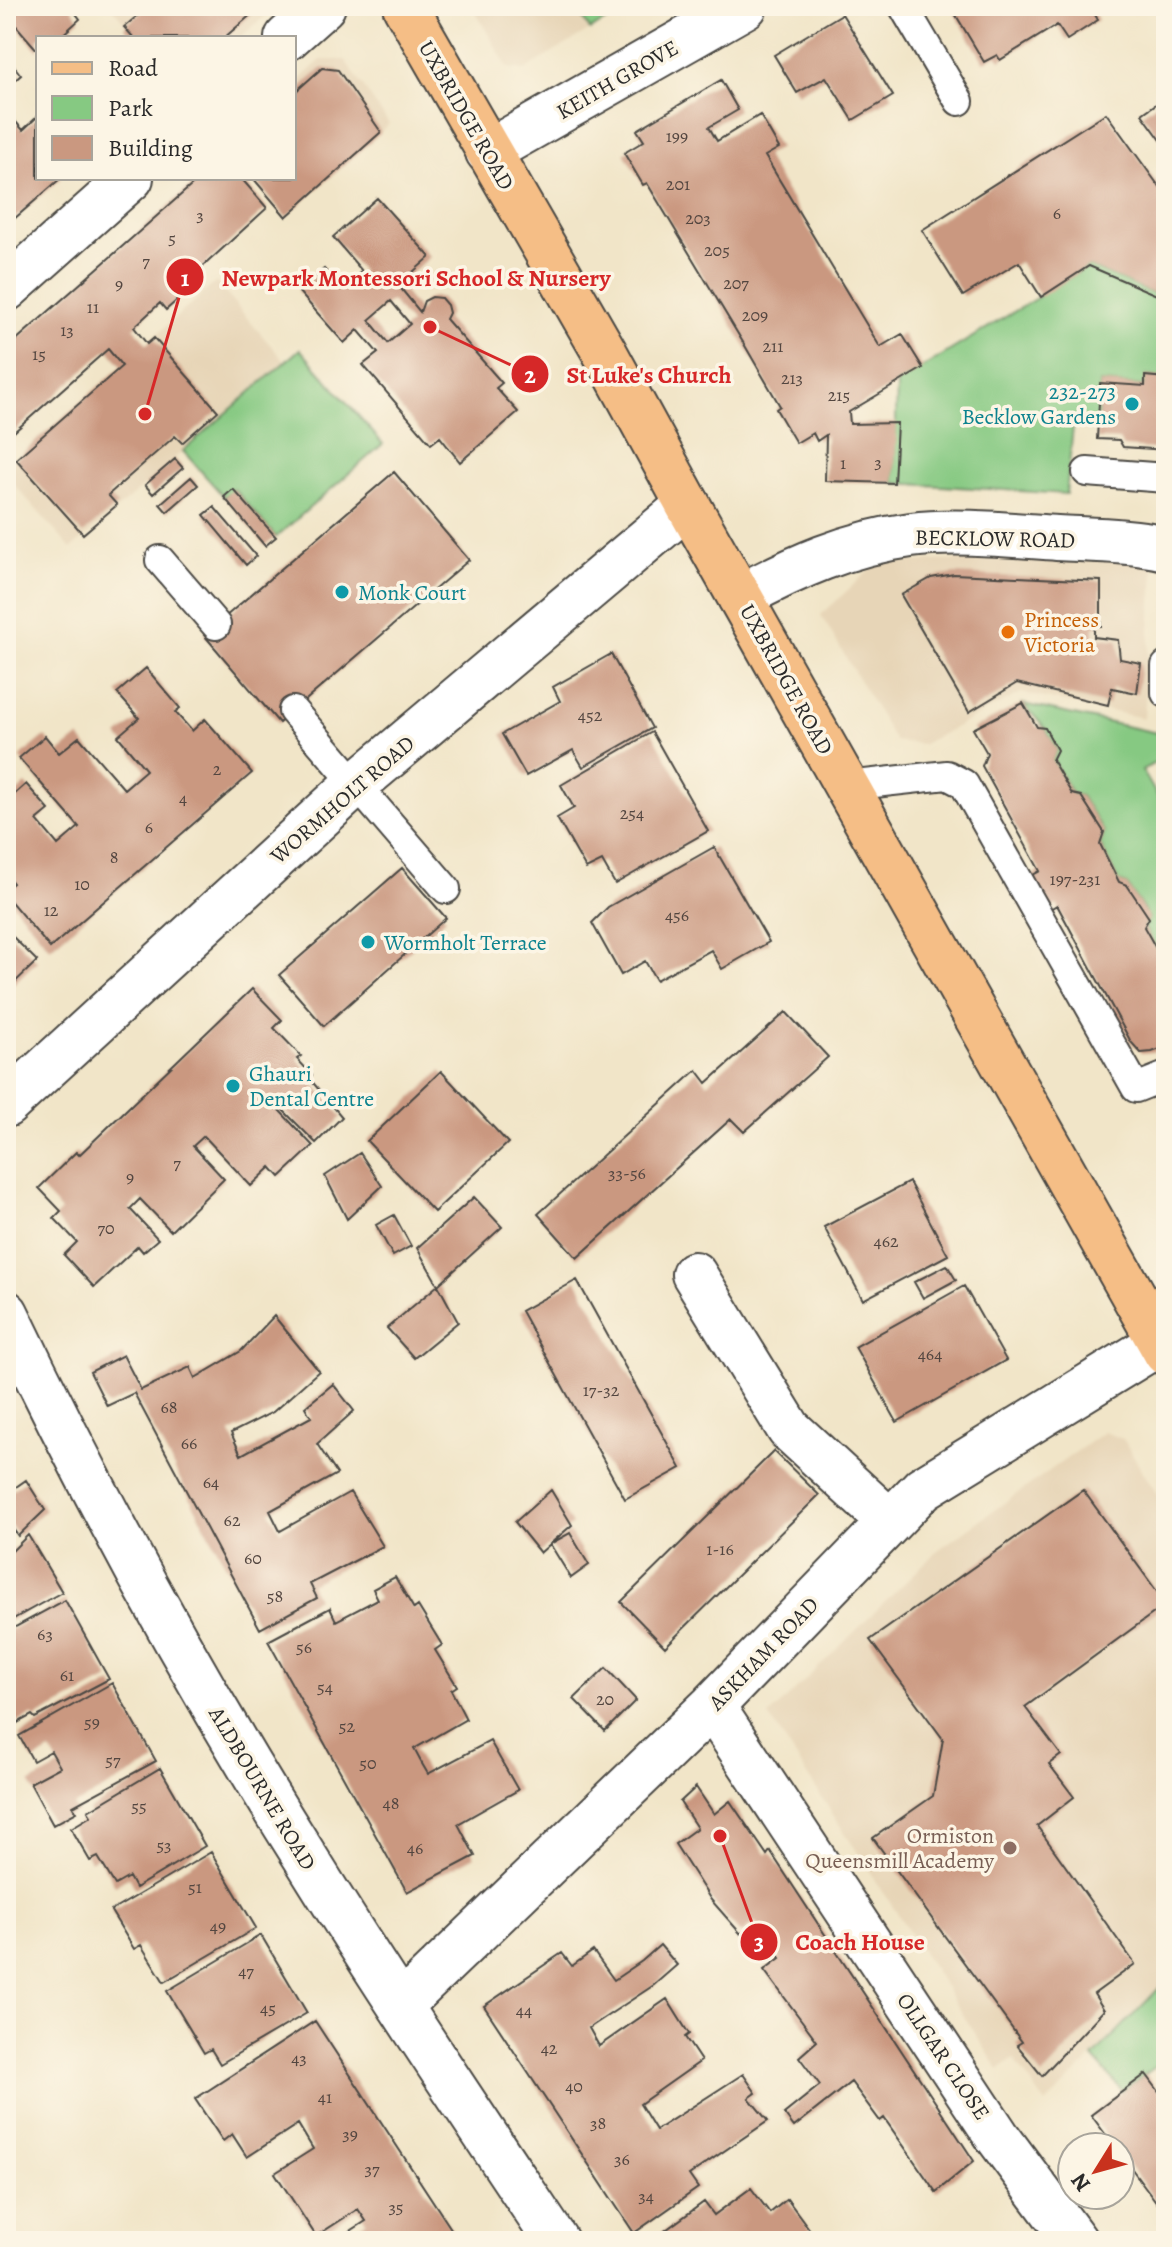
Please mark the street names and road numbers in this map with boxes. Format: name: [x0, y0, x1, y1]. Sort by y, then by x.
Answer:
street label: KEITH GROVE: [551, 33, 684, 127]
street label: UXBRIDGE ROAD: [411, 35, 521, 196]
street label: BECKLOW ROAD: [915, 523, 1075, 555]
street label: UXBRIDGE ROAD: [732, 599, 840, 760]
street label: WORMHOLT ROAD: [263, 729, 421, 871]
street label: ASKHAM ROAD: [701, 1590, 826, 1718]
street label: ALDBOURNE ROAD: [201, 1700, 323, 1876]
street label: OLLGAR CLOSE: [890, 1987, 997, 2126]

